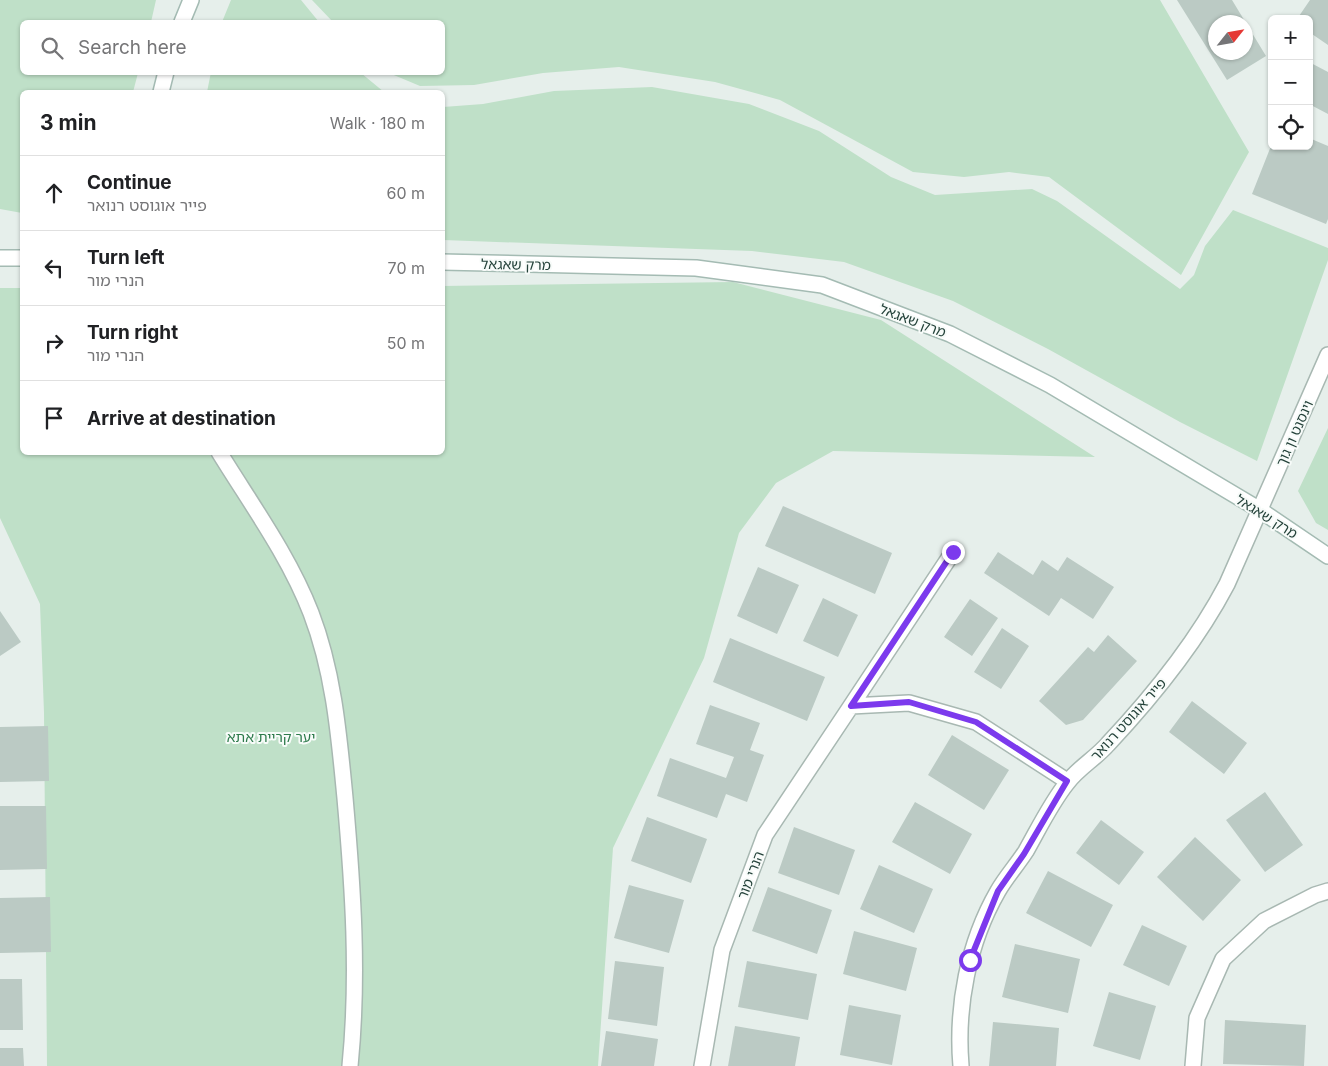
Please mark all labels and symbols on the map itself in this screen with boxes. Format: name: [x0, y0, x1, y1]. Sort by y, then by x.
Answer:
north arrow: [1208, 15, 1253, 60]
street label: מרק שאגאל: [481, 255, 551, 273]
street label: מרק שאגאל: [877, 300, 949, 340]
street label: וינסנט ון גוך: [1272, 397, 1316, 469]
street label: מרק שאגאל: [1233, 490, 1301, 542]
route end: [942, 541, 965, 564]
street label: פייר אוגוסט רנואר: [1087, 674, 1169, 764]
park label: יער קריית אתא: [227, 728, 315, 745]
street label: הנרי מור: [733, 849, 767, 901]
route start: [959, 949, 982, 972]

